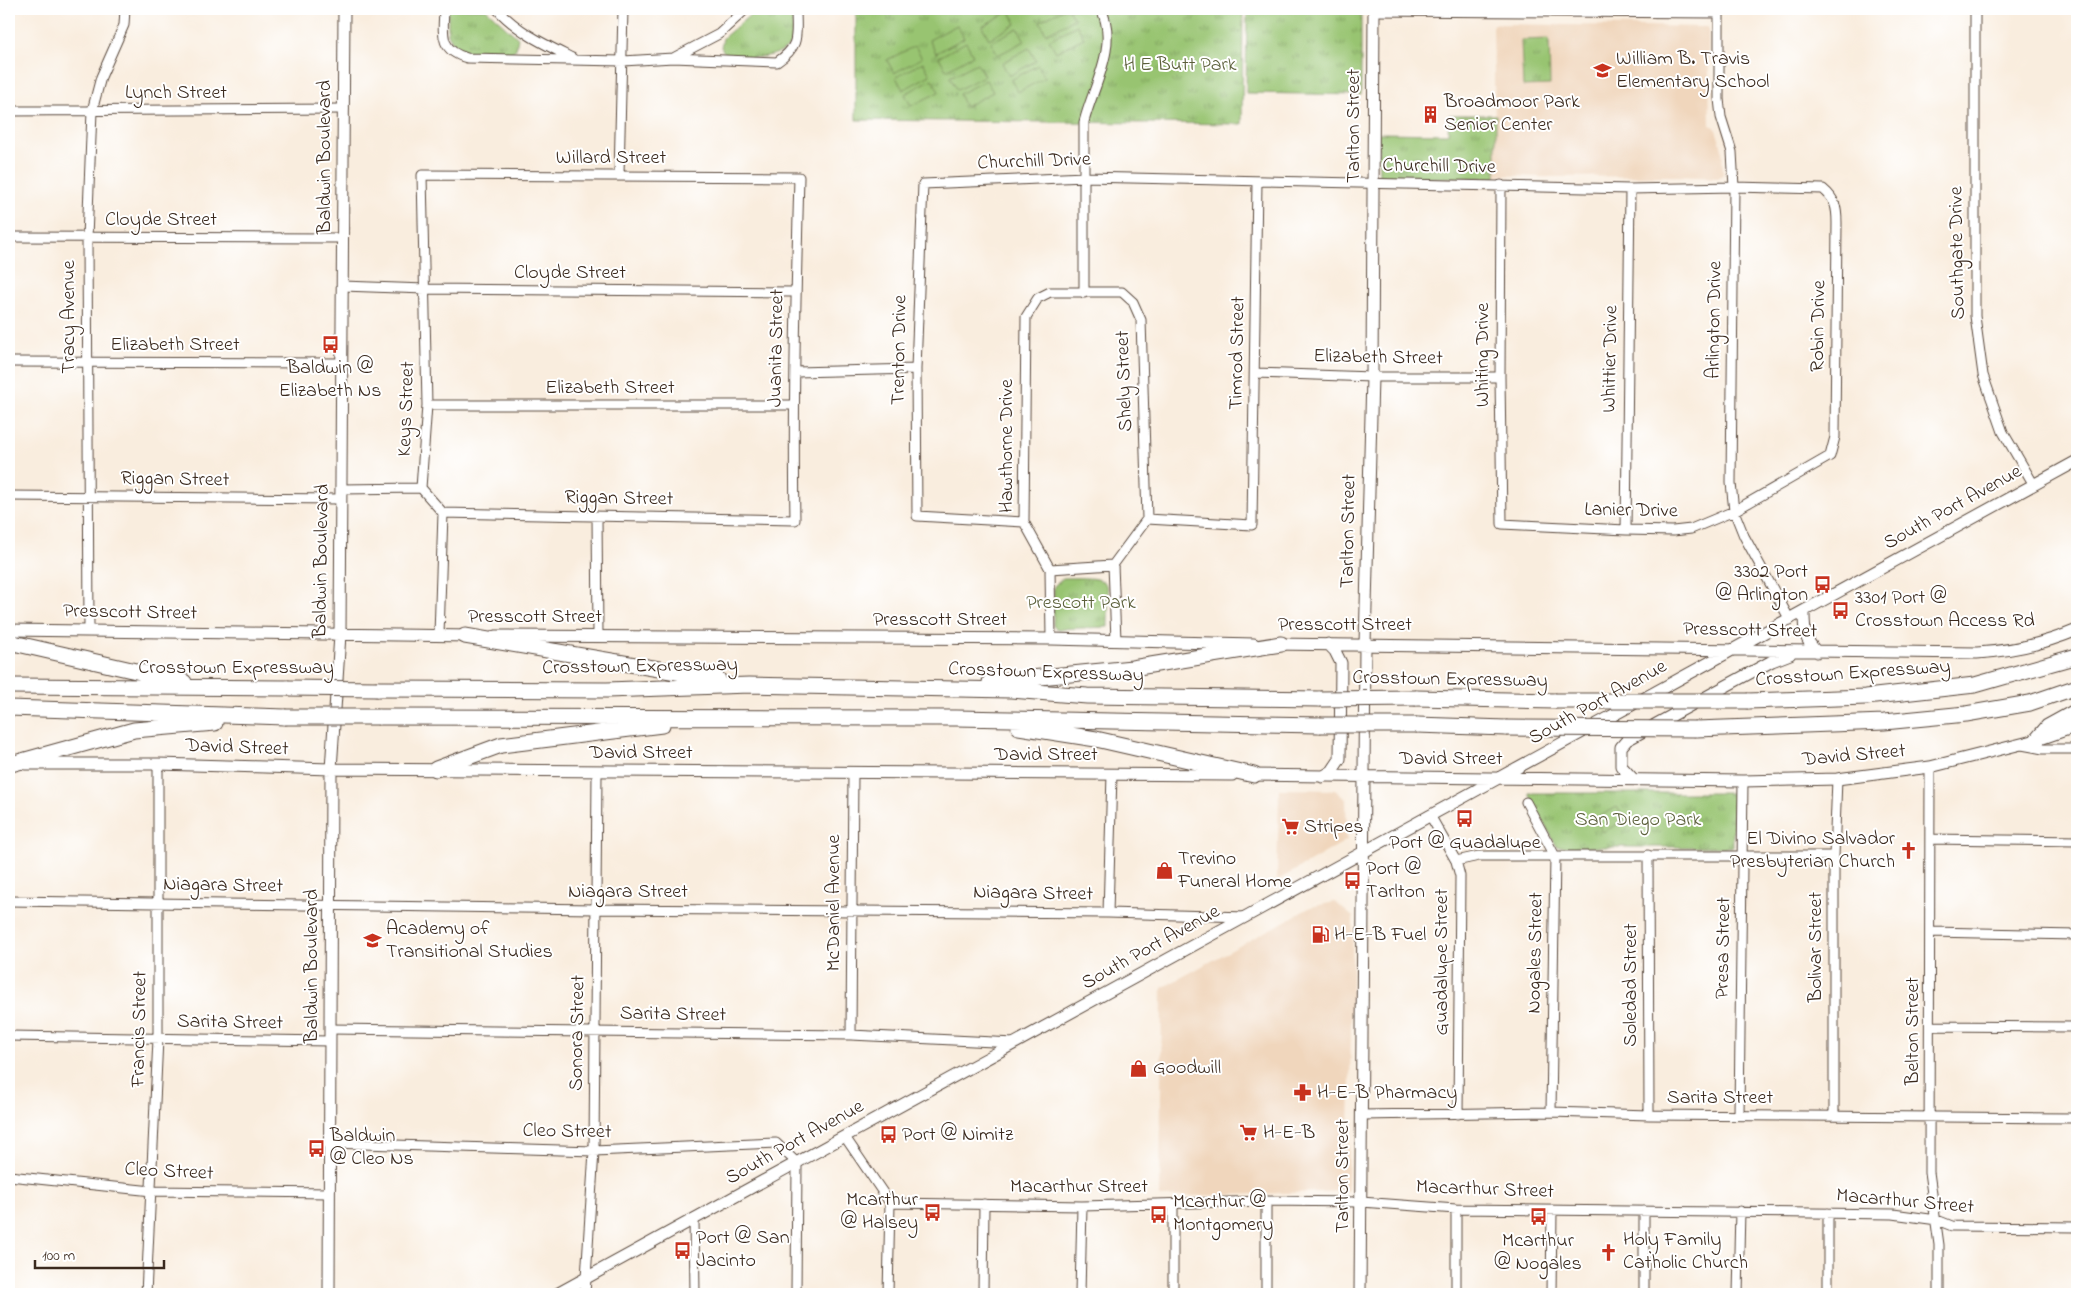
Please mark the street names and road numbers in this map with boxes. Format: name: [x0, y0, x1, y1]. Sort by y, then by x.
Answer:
street label: Tarlton Street: [1340, 69, 1369, 183]
street label: Lynch Street: [125, 79, 227, 108]
street label: Baldwin Boulevard: [311, 80, 340, 235]
street label: Willard Street: [556, 144, 667, 173]
street label: Churchill Drive: [977, 146, 1091, 178]
street label: Churchill Drive: [1382, 152, 1496, 182]
street label: Southgate Drive: [1942, 186, 1975, 320]
street label: Cloyde Street: [105, 206, 217, 235]
street label: Cloyde Street: [514, 259, 626, 288]
street label: Tracy Avenue: [55, 260, 84, 374]
street label: Arlington Drive: [1699, 261, 1732, 379]
street label: Robin Drive: [1804, 280, 1834, 372]
street label: Juanita Street: [761, 288, 793, 407]
street label: Trenton Drive: [885, 295, 915, 405]
street label: Timrod Street: [1223, 296, 1253, 410]
street label: Whiting Drive: [1469, 303, 1499, 407]
street label: Whittier Drive: [1596, 305, 1626, 413]
street label: Shely Street: [1109, 330, 1141, 432]
street label: Elizabeth Street: [110, 331, 240, 360]
street label: Elizabeth Street: [1313, 342, 1443, 374]
street label: Keys Street: [391, 361, 423, 457]
street label: Elizabeth Street: [545, 374, 675, 403]
street label: Hawthorne Drive: [993, 379, 1022, 513]
street label: South Port Avenue: [1878, 458, 2028, 558]
street label: Riggan Street: [120, 465, 230, 496]
street label: Tarlton Street: [1334, 473, 1364, 588]
street label: Baldwin Boulevard: [306, 484, 338, 639]
street label: Riggan Street: [564, 484, 674, 515]
street label: Lanier Drive: [1584, 496, 1678, 526]
street label: Presscott Street: [63, 597, 198, 629]
street label: Presscott Street: [468, 603, 602, 632]
street label: Presscott Street: [873, 606, 1007, 635]
street label: Presscott Street: [1278, 611, 1412, 640]
street label: Presscott Street: [1683, 615, 1818, 647]
street label: Crosstown Expressway: [542, 651, 738, 683]
street label: South Port Avenue: [1523, 653, 1673, 753]
street label: Crosstown Expressway: [1754, 653, 1952, 695]
street label: Crosstown Expressway: [138, 654, 334, 683]
street label: Crosstown Expressway: [948, 655, 1144, 691]
street label: Crosstown Expressway: [1352, 664, 1548, 696]
street label: David Street: [184, 732, 289, 764]
street label: David Street: [1800, 737, 1907, 775]
street label: David Street: [588, 739, 693, 768]
street label: David Street: [993, 741, 1098, 770]
street label: David Street: [1398, 745, 1503, 774]
street label: McDaniel Avenue: [820, 834, 849, 972]
street label: Niagara Street: [163, 870, 284, 903]
street label: Niagara Street: [568, 878, 688, 908]
street label: Niagara Street: [973, 878, 1094, 911]
street label: Guadalupe Street: [1428, 888, 1457, 1035]
street label: Baldwin Boulevard: [298, 889, 327, 1044]
street label: Nogales Street: [1520, 892, 1553, 1014]
street label: Bolivar Street: [1802, 892, 1831, 1003]
street label: Presa Street: [1709, 897, 1739, 999]
street label: South Port Avenue: [1076, 898, 1226, 998]
street label: Soledad Street: [1617, 923, 1646, 1047]
street label: Francis Street: [124, 970, 156, 1088]
street label: Sonora Street: [562, 975, 594, 1091]
street label: Belton Street: [1899, 977, 1928, 1086]
street label: Sarita Street: [620, 1000, 727, 1030]
street label: Sarita Street: [177, 1008, 284, 1038]
street label: Sarita Street: [1667, 1084, 1773, 1113]
street label: South Port Avenue: [720, 1093, 870, 1193]
street label: Cleo Street: [522, 1117, 612, 1147]
street label: Tarlton Street: [1329, 1119, 1358, 1233]
street label: Cleo Street: [124, 1155, 215, 1189]
street label: Macarthur Street: [1010, 1173, 1148, 1202]
street label: Macarthur Street: [1416, 1173, 1555, 1207]
street label: Macarthur Street: [1835, 1182, 1975, 1222]

